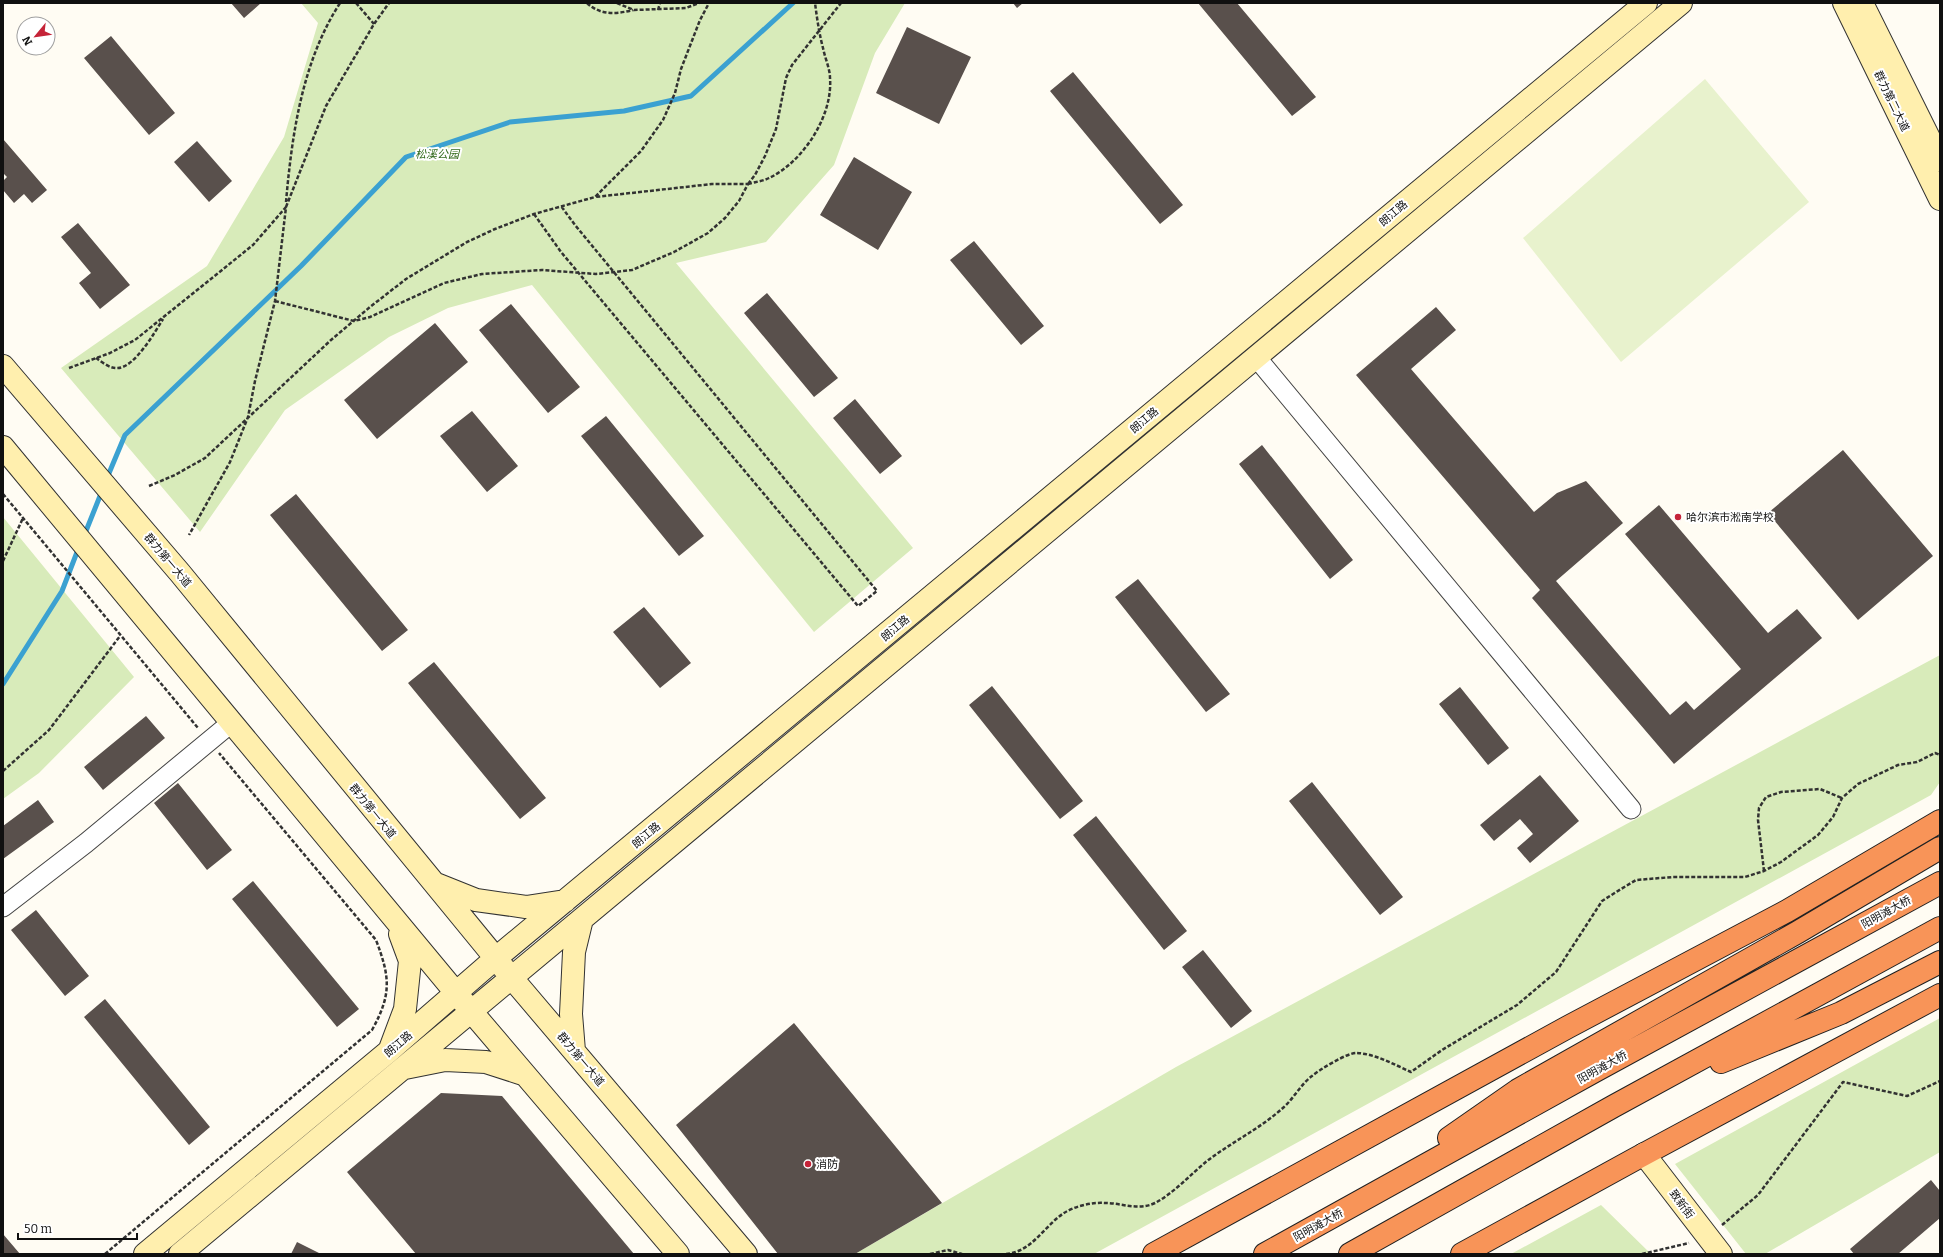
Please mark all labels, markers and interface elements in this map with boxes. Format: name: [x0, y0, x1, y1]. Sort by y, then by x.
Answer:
north arrow: [16, 16, 56, 56]
text: N: [20, 33, 35, 47]
street label: 群力第二大道: [1871, 69, 1912, 134]
park label: 松溪公园: [415, 148, 461, 161]
street label: 朗江路: [1377, 198, 1410, 229]
street label: 朗江路: [1128, 405, 1161, 436]
place label: 哈尔滨市淞南学校: [1686, 511, 1774, 524]
marker: 哈尔滨市淞南学校: [1673, 512, 1683, 522]
street label: 群力第一大道: [141, 531, 194, 590]
street label: 朗江路: [879, 613, 912, 644]
street label: 群力第一大道: [347, 782, 398, 841]
street label: 朗江路: [630, 820, 663, 851]
street label: 阳明滩大桥: [1859, 893, 1913, 931]
street label: 朗江路: [382, 1029, 415, 1060]
street label: 群力第一大道: [554, 1030, 607, 1089]
street label: 阳明滩大桥: [1575, 1048, 1629, 1086]
place label: 消防: [816, 1158, 838, 1171]
marker: 消防: [803, 1159, 813, 1169]
street label: 致新街: [1666, 1187, 1697, 1221]
street label: 阳明滩大桥: [1291, 1206, 1345, 1244]
scale bar: [18, 1215, 137, 1241]
text: 50 m: [24, 1222, 53, 1236]

